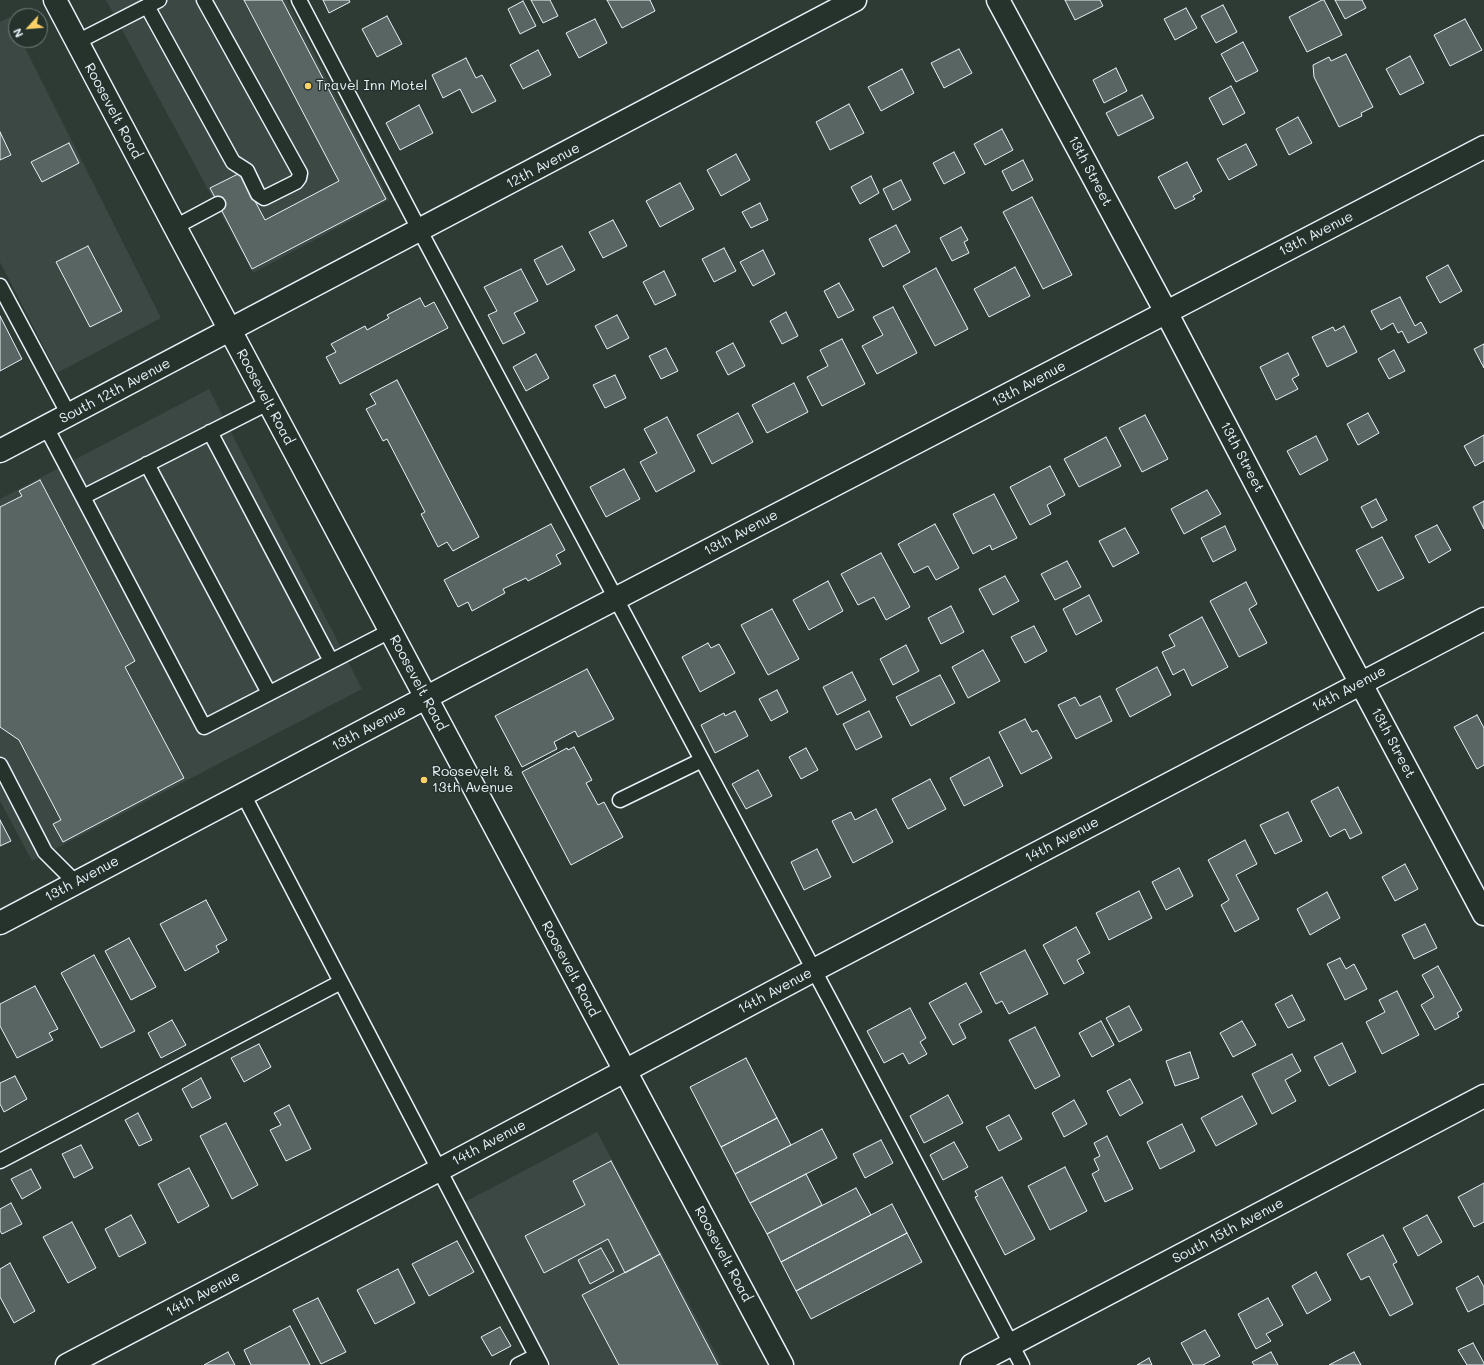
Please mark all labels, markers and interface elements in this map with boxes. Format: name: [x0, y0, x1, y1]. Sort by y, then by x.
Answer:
north arrow: [8, 8, 48, 48]
text: N: [9, 26, 26, 40]
street label: Roosevelt Road: [81, 60, 145, 162]
place label: Travel Inn Motel: [316, 78, 428, 94]
marker: Travel Inn Motel: [303, 81, 313, 91]
street label: 13th Street: [1064, 133, 1116, 209]
street label: 12th Avenue: [503, 140, 583, 192]
street label: 13th Avenue: [1276, 208, 1356, 260]
street label: Roosevelt Road: [233, 346, 297, 448]
street label: South 12th Avenue: [57, 355, 173, 427]
street label: 13th Avenue: [989, 357, 1069, 411]
street label: 13th Street: [1216, 419, 1268, 495]
street label: 13th Avenue: [701, 506, 781, 560]
street label: Roosevelt Road: [386, 632, 450, 734]
street label: 14th Avenue: [1309, 662, 1389, 716]
street label: 13th Avenue: [329, 701, 409, 755]
street label: 13th Street: [1367, 705, 1419, 781]
place label: Roosevelt & 13th Avenue: [432, 764, 513, 796]
marker: Roosevelt & 13th Avenue: [419, 775, 429, 785]
street label: 14th Avenue: [1022, 813, 1102, 867]
street label: 13th Avenue: [42, 852, 122, 906]
street label: Roosevelt Road: [538, 918, 602, 1020]
street label: 14th Avenue: [735, 964, 815, 1018]
street label: 14th Avenue: [449, 1116, 529, 1170]
street label: South 15th Avenue: [1169, 1195, 1287, 1267]
street label: Roosevelt Road: [691, 1203, 755, 1305]
street label: 14th Avenue: [163, 1267, 243, 1321]

